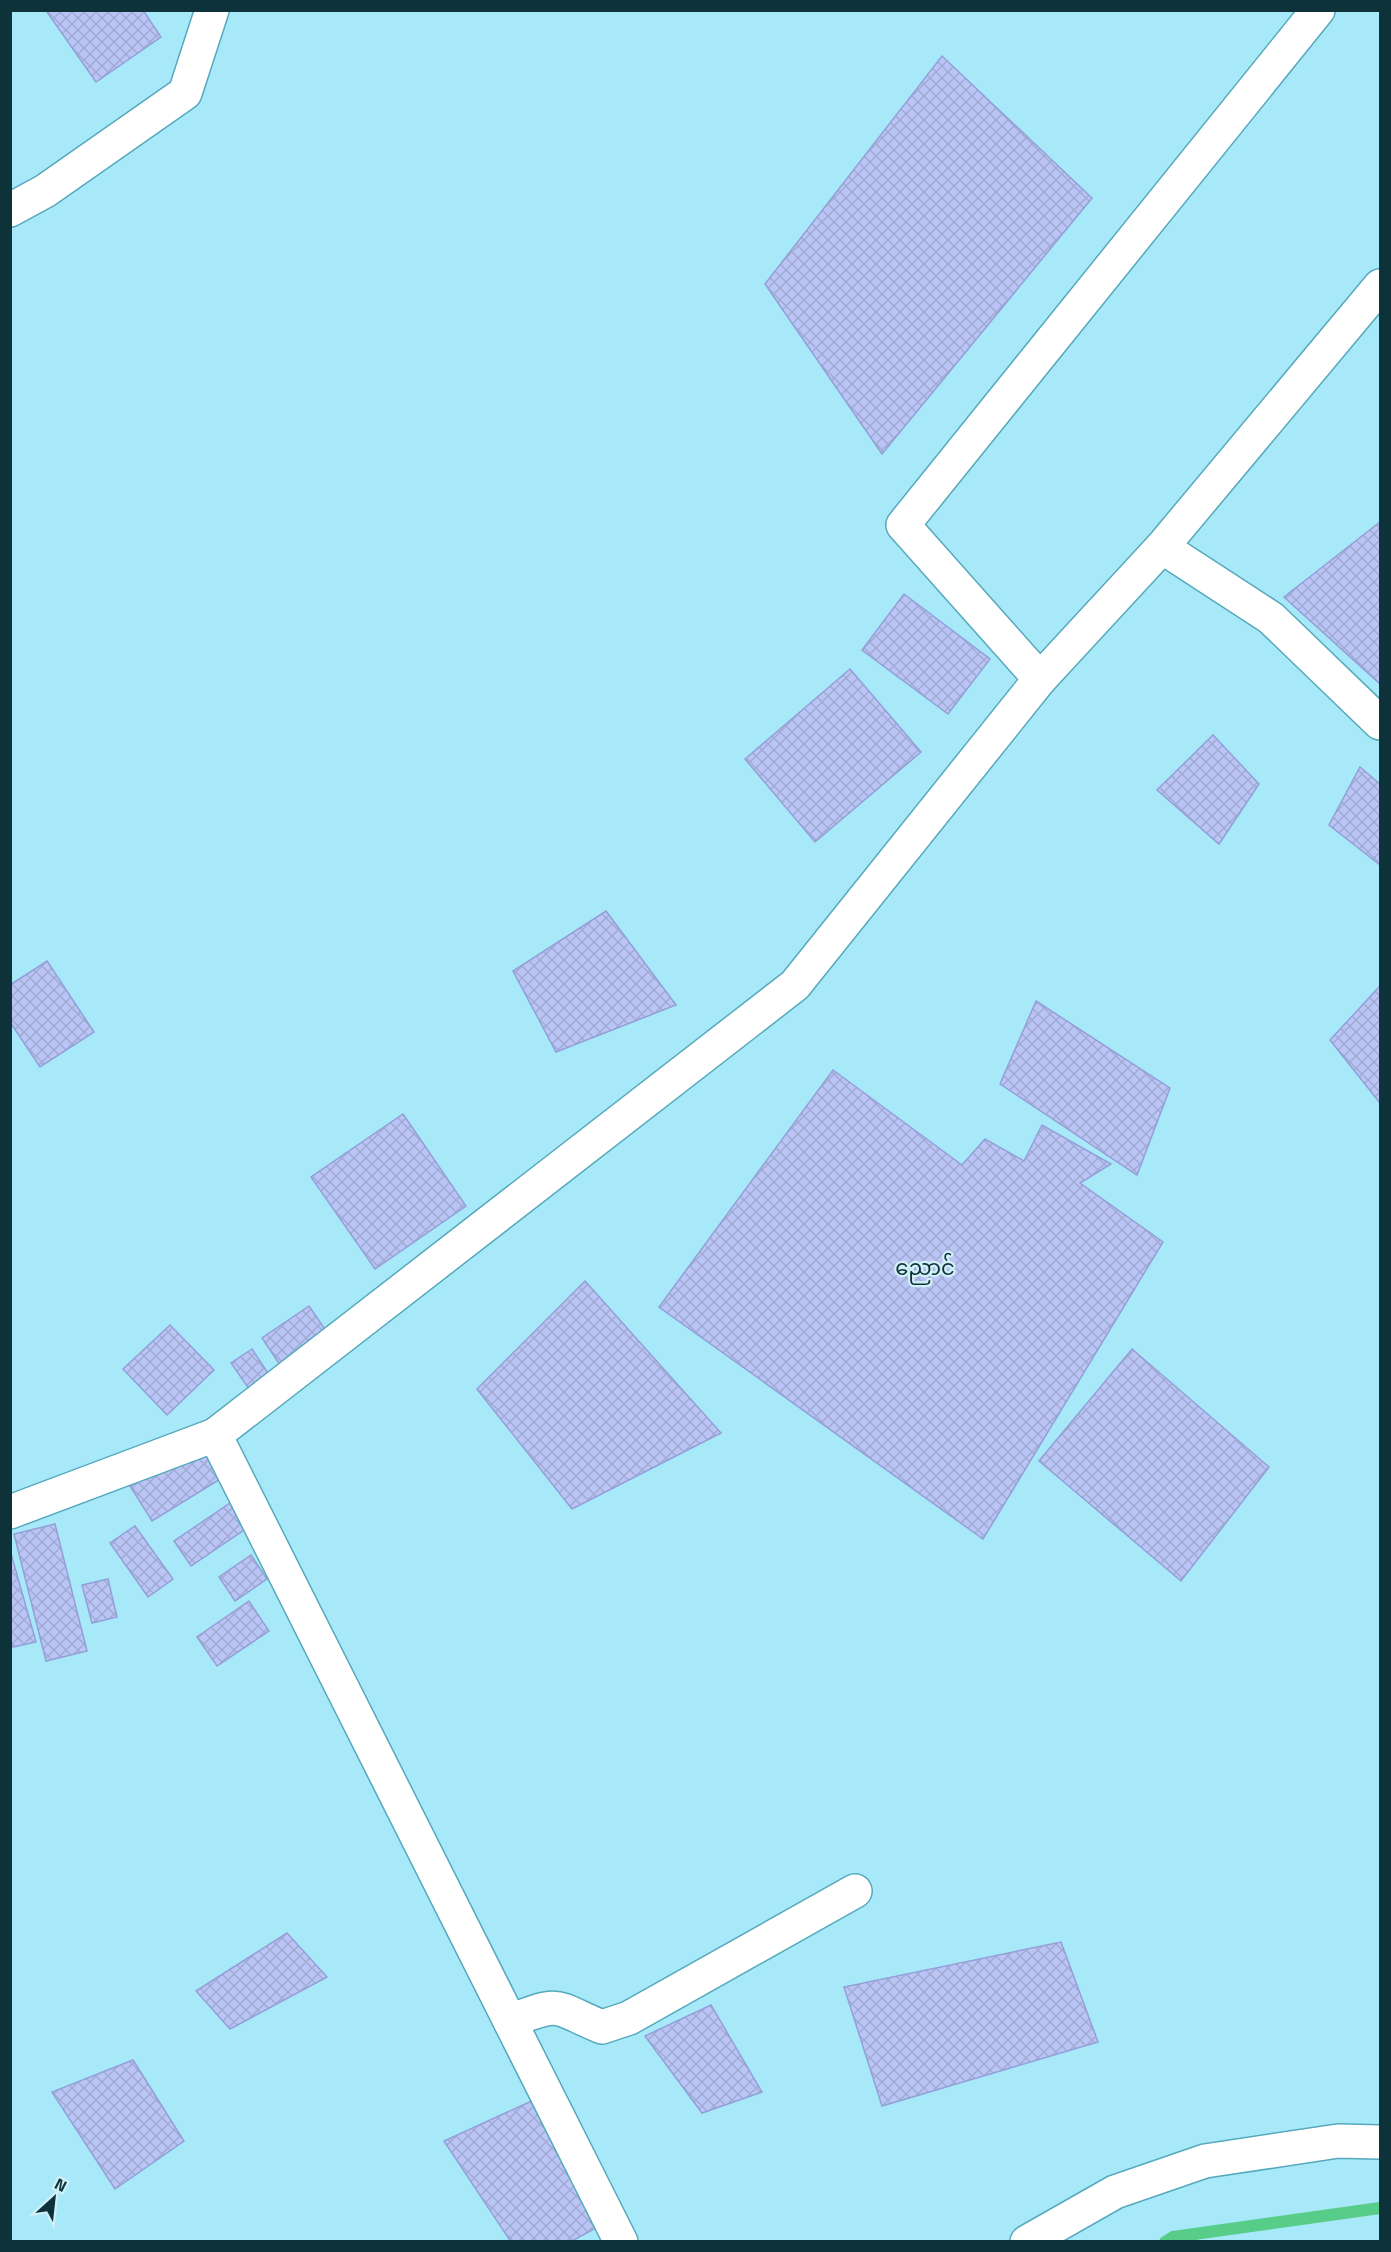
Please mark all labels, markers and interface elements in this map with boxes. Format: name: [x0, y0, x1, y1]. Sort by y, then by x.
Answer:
district label: ညောင်: [895, 1251, 955, 1285]
north arrow: [24, 2168, 84, 2228]
text: N: [50, 2171, 71, 2198]

